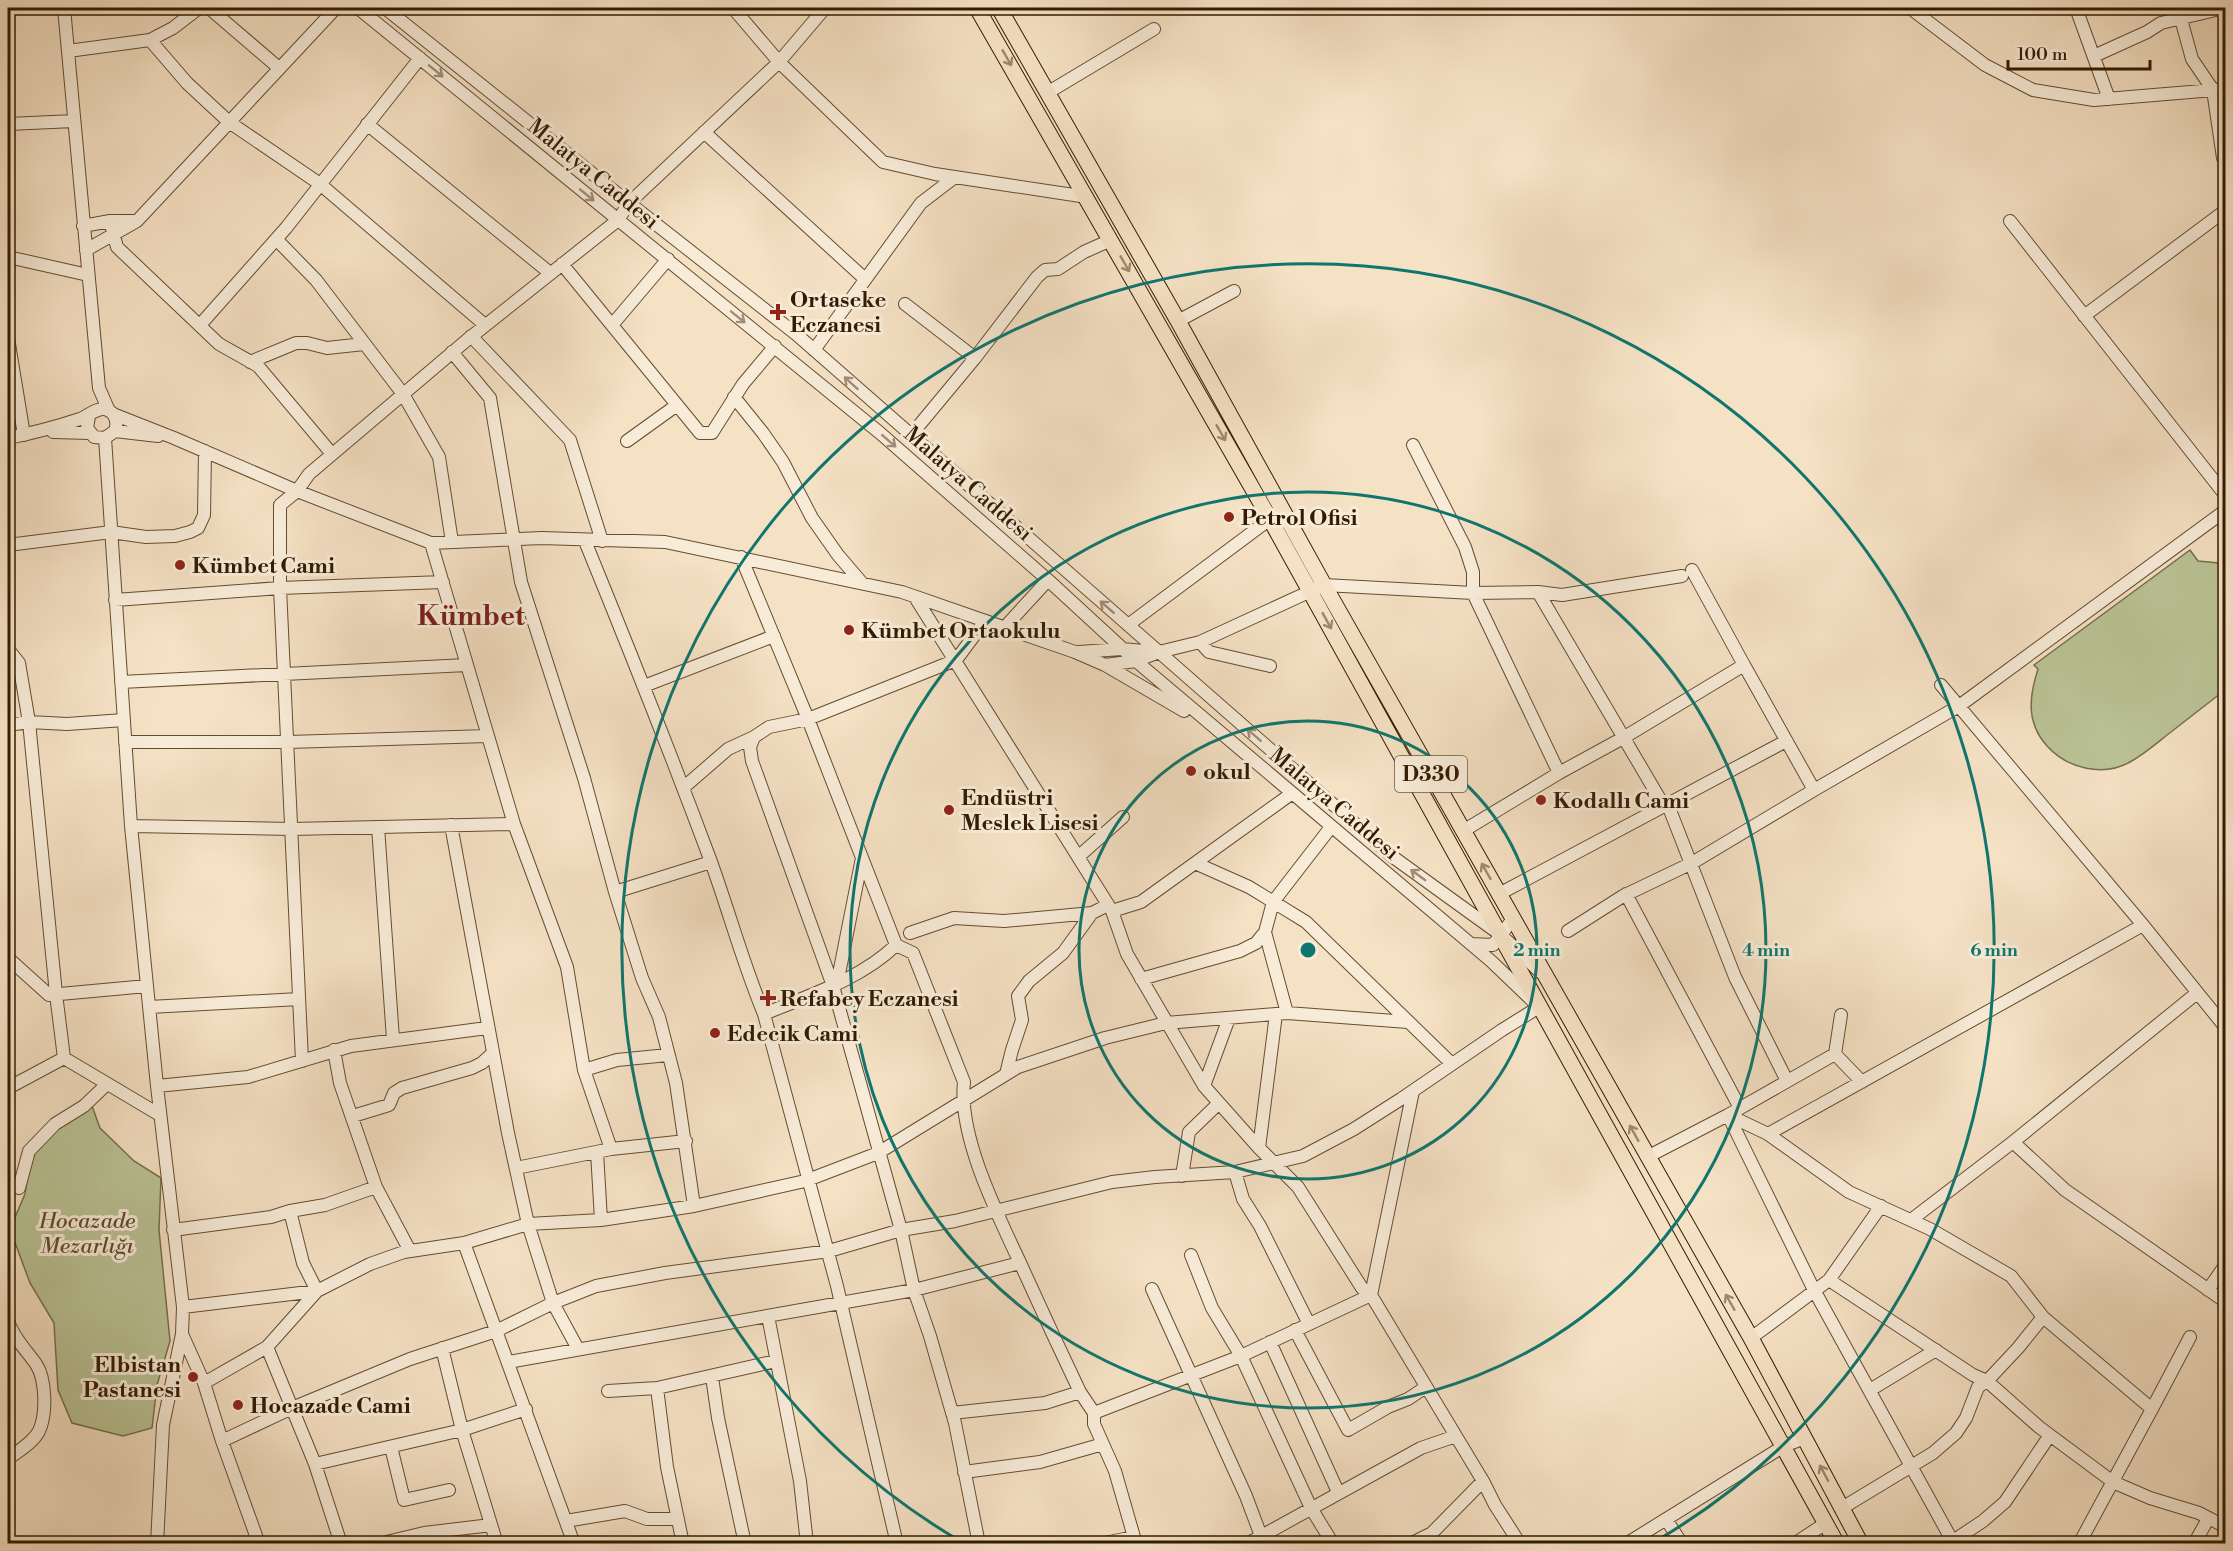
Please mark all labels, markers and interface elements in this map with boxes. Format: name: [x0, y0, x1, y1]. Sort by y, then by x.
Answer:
scale bar: [2008, 33, 2150, 71]
text: 100 m: [2017, 43, 2068, 66]
one-way arrow: [1001, 49, 1013, 66]
one-way arrow: [428, 65, 444, 78]
street label: Malatya Caddesi: [522, 113, 664, 235]
one-way arrow: [579, 188, 594, 202]
one-way arrow: [1119, 255, 1131, 272]
place label: Ortaseke Eczanesi: [790, 287, 887, 339]
marker: Ortaseke Eczanesi: [771, 305, 785, 319]
one-way arrow: [730, 311, 746, 324]
one-way arrow: [843, 376, 858, 390]
street label: Malatya Caddesi: [898, 421, 1038, 547]
one-way arrow: [1216, 424, 1228, 441]
one-way arrow: [881, 434, 896, 448]
place label: Petrol Ofisi: [1241, 505, 1357, 532]
marker: Petrol Ofisi: [1222, 510, 1236, 524]
place label: Kümbet Cami: [192, 553, 335, 580]
marker: Kümbet Cami: [173, 558, 187, 572]
district label: Kümbet: [417, 599, 526, 634]
one-way arrow: [1100, 600, 1115, 614]
one-way arrow: [1322, 612, 1333, 630]
place label: Kümbet Ortaokulu: [861, 618, 1061, 645]
marker: Kümbet Ortaokulu: [842, 623, 856, 637]
one-way arrow: [1247, 728, 1262, 742]
street label: Malatya Caddesi: [1263, 742, 1405, 866]
road number: D330: [1395, 756, 1467, 792]
place label: okul: [1203, 759, 1251, 786]
marker: okul: [1184, 764, 1198, 778]
place label: Endüstri Meslek Lisesi: [961, 785, 1099, 837]
place label: Kodallı Cami: [1553, 788, 1689, 815]
marker: Kodallı Cami: [1534, 793, 1548, 807]
marker: Endüstri Meslek Lisesi: [942, 803, 956, 817]
one-way arrow: [1480, 863, 1492, 880]
one-way arrow: [1411, 869, 1427, 881]
text: 2 min: [1513, 939, 1561, 962]
text: 4 min: [1742, 939, 1790, 962]
text: 6 min: [1970, 939, 2018, 962]
centre of rings: [1298, 940, 1318, 960]
place label: Refabey Eczanesi: [780, 986, 959, 1013]
marker: Refabey Eczanesi: [761, 991, 775, 1005]
place label: Edecik Cami: [727, 1021, 858, 1048]
marker: Edecik Cami: [708, 1026, 722, 1040]
one-way arrow: [1627, 1124, 1639, 1141]
park label: Hocazade Mezarlığı: [38, 1208, 135, 1260]
one-way arrow: [1724, 1294, 1736, 1311]
place label: Elbistan Pastanesi: [83, 1352, 181, 1404]
marker: Elbistan Pastanesi: [186, 1370, 200, 1384]
place label: Hocazade Cami: [250, 1393, 411, 1420]
marker: Hocazade Cami: [231, 1398, 245, 1412]
one-way arrow: [1817, 1464, 1829, 1482]

